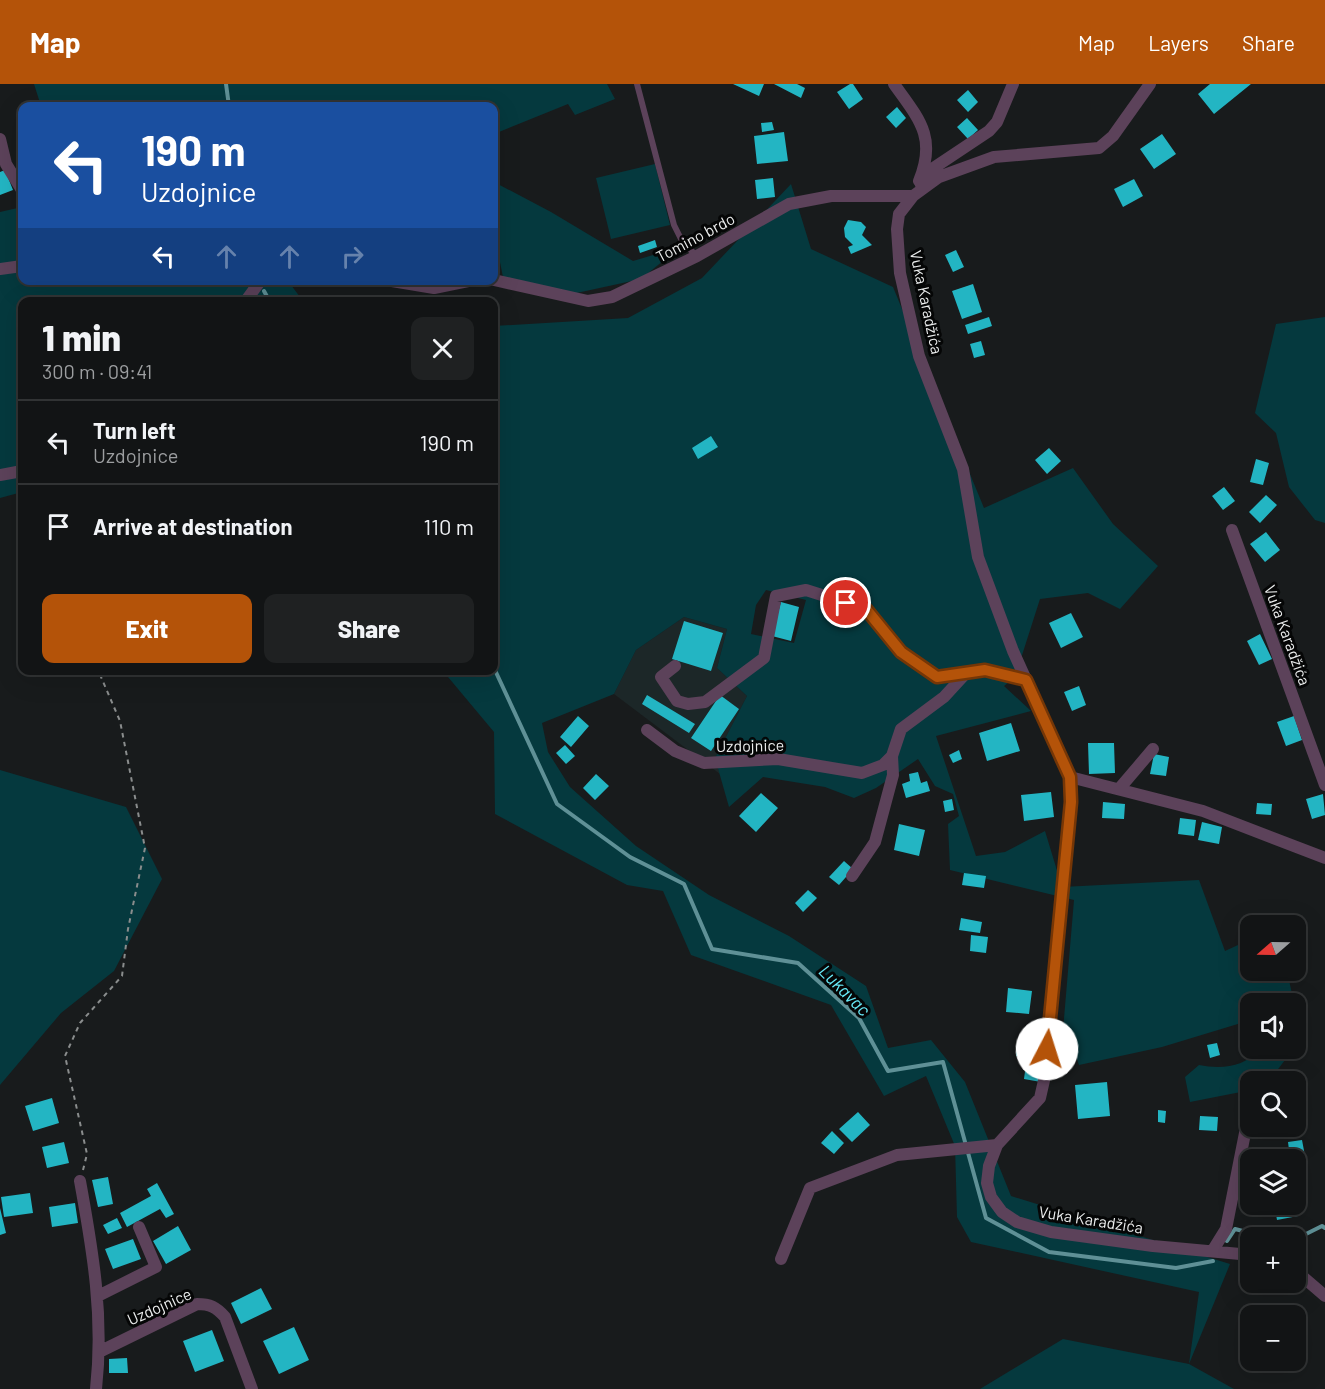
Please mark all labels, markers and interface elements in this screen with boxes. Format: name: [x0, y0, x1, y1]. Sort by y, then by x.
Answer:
text: Map: [30, 25, 81, 59]
text: Map: [1078, 30, 1115, 55]
text: Layers: [1148, 30, 1209, 55]
text: Share: [1242, 30, 1295, 55]
text: 190 m: [141, 124, 246, 174]
icon: left: [42, 126, 120, 204]
text: Uzdojnice: [141, 175, 256, 207]
street label: Tomino brdo: [652, 208, 738, 266]
icon: left: [147, 240, 180, 273]
icon: ahead: [210, 240, 243, 273]
icon: ahead: [273, 240, 306, 273]
icon: right: [336, 240, 369, 273]
street label: Vuka Karadžića: [907, 248, 947, 356]
text: 1 min: [42, 315, 121, 358]
button: close: [411, 317, 474, 380]
text: 300 m · 09:41: [42, 359, 152, 383]
text: Turn left: [93, 417, 176, 443]
icon: left: [42, 426, 75, 459]
text: 190 m: [420, 429, 474, 455]
text: Uzdojnice: [93, 443, 178, 467]
icon: arrive: [42, 510, 75, 543]
text: Arrive at destination: [93, 513, 292, 539]
text: 110 m: [424, 513, 474, 539]
pin: [820, 577, 871, 628]
street label: Vuka Karadžića: [1261, 582, 1315, 688]
icon: arrive: [829, 586, 862, 619]
button: Exit: [42, 594, 252, 663]
button: Share: [264, 594, 474, 663]
street label: Uzdojnice: [716, 735, 784, 755]
north arrow: [1240, 915, 1306, 981]
map controls: [1240, 915, 1306, 1371]
water label: Lukavac: [815, 960, 875, 1020]
button: sound: [1240, 993, 1306, 1059]
position arrow: [1015, 1017, 1079, 1081]
button: search: [1240, 1071, 1306, 1137]
button: layers: [1240, 1149, 1306, 1215]
street label: Vuka Karadžića: [1037, 1201, 1145, 1237]
button: +: [1240, 1227, 1306, 1293]
street label: Uzdojnice: [124, 1283, 194, 1329]
button: −: [1240, 1305, 1306, 1371]

